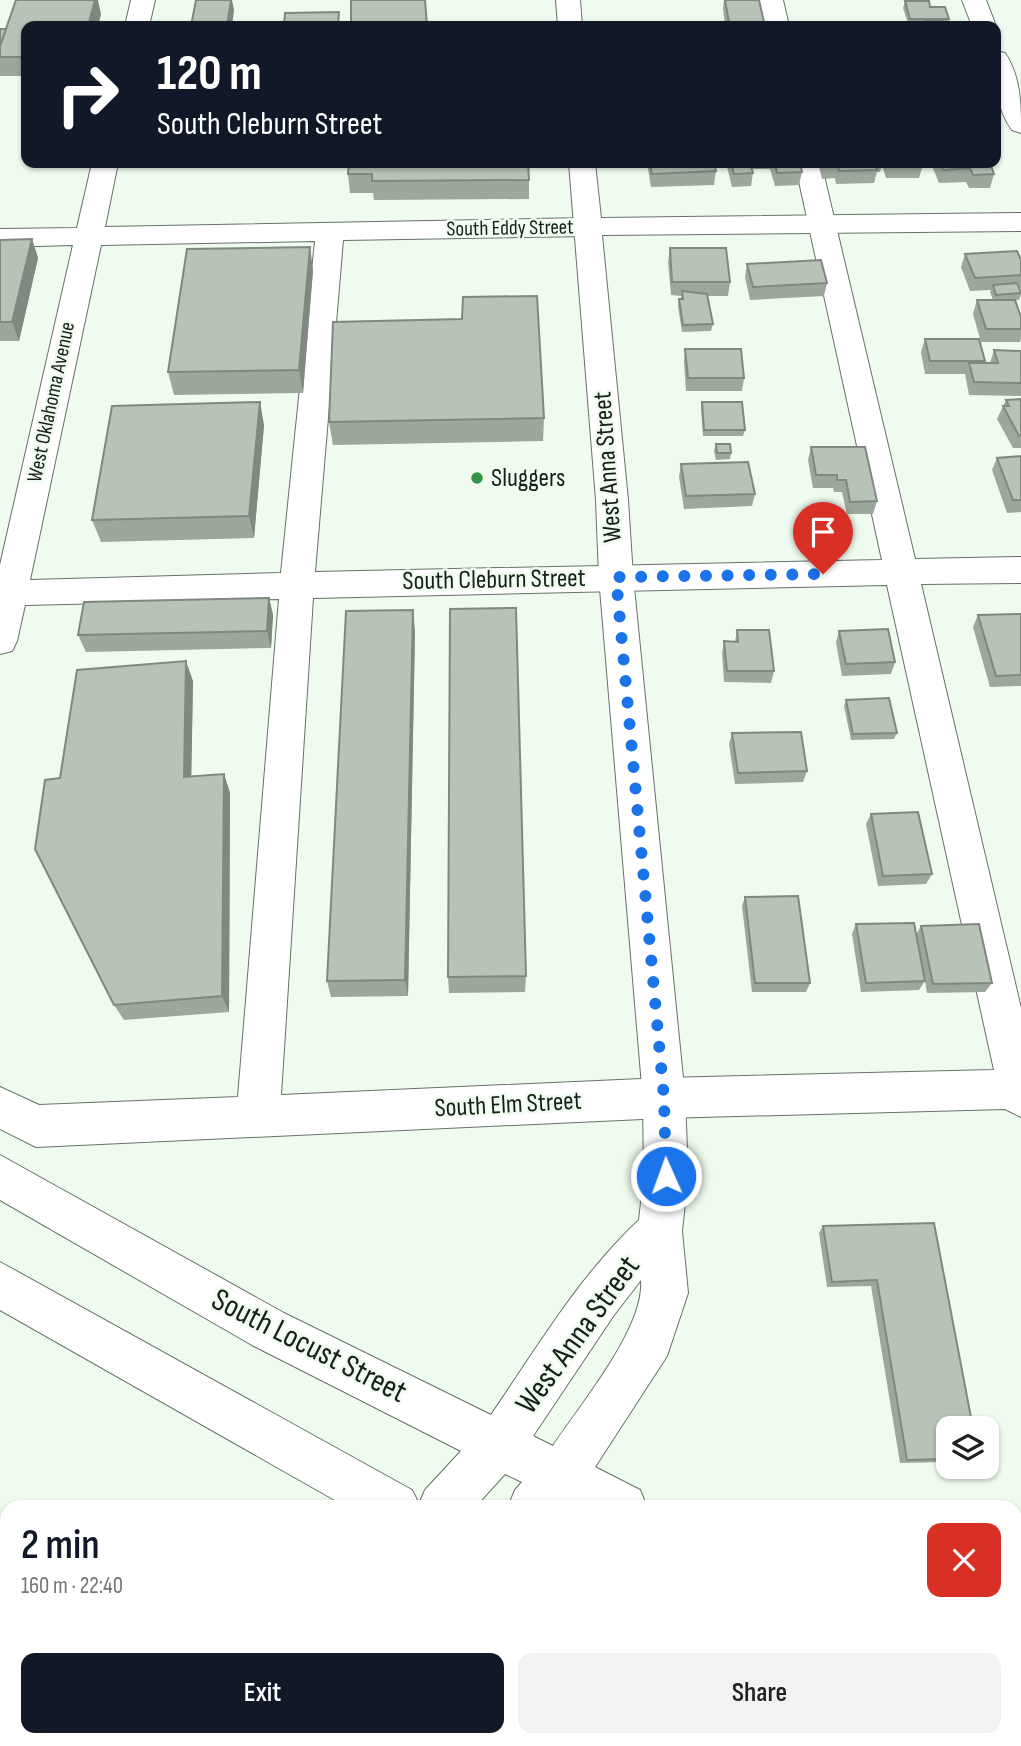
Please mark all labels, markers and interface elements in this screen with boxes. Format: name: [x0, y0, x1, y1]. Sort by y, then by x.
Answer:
text: 120 m: [157, 45, 262, 104]
icon: right: [42, 49, 133, 140]
text: South Cleburn Street: [157, 105, 382, 144]
street label: South Eddy Street: [446, 214, 574, 242]
street label: West Oklahoma Avenue: [22, 320, 80, 484]
street label: West Anna Street: [587, 390, 629, 544]
place label: Sluggers: [491, 463, 565, 494]
marker: Sluggers: [469, 470, 485, 486]
pin: [793, 502, 853, 574]
icon: arrive: [804, 513, 842, 551]
street label: South Cleburn Street: [402, 563, 586, 597]
street label: South Elm Street: [434, 1086, 582, 1124]
position arrow: [629, 1139, 703, 1213]
street label: West Anna Street: [508, 1248, 648, 1422]
street label: South Locust Street: [205, 1280, 413, 1412]
map controls: [936, 1416, 999, 1479]
button: layers: [936, 1416, 999, 1479]
text: 2 min: [21, 1520, 100, 1571]
button: close: [927, 1523, 1001, 1597]
text: 160 m · 22:40: [21, 1572, 123, 1600]
button: Exit: [21, 1653, 504, 1733]
button: Share: [518, 1653, 1001, 1733]

